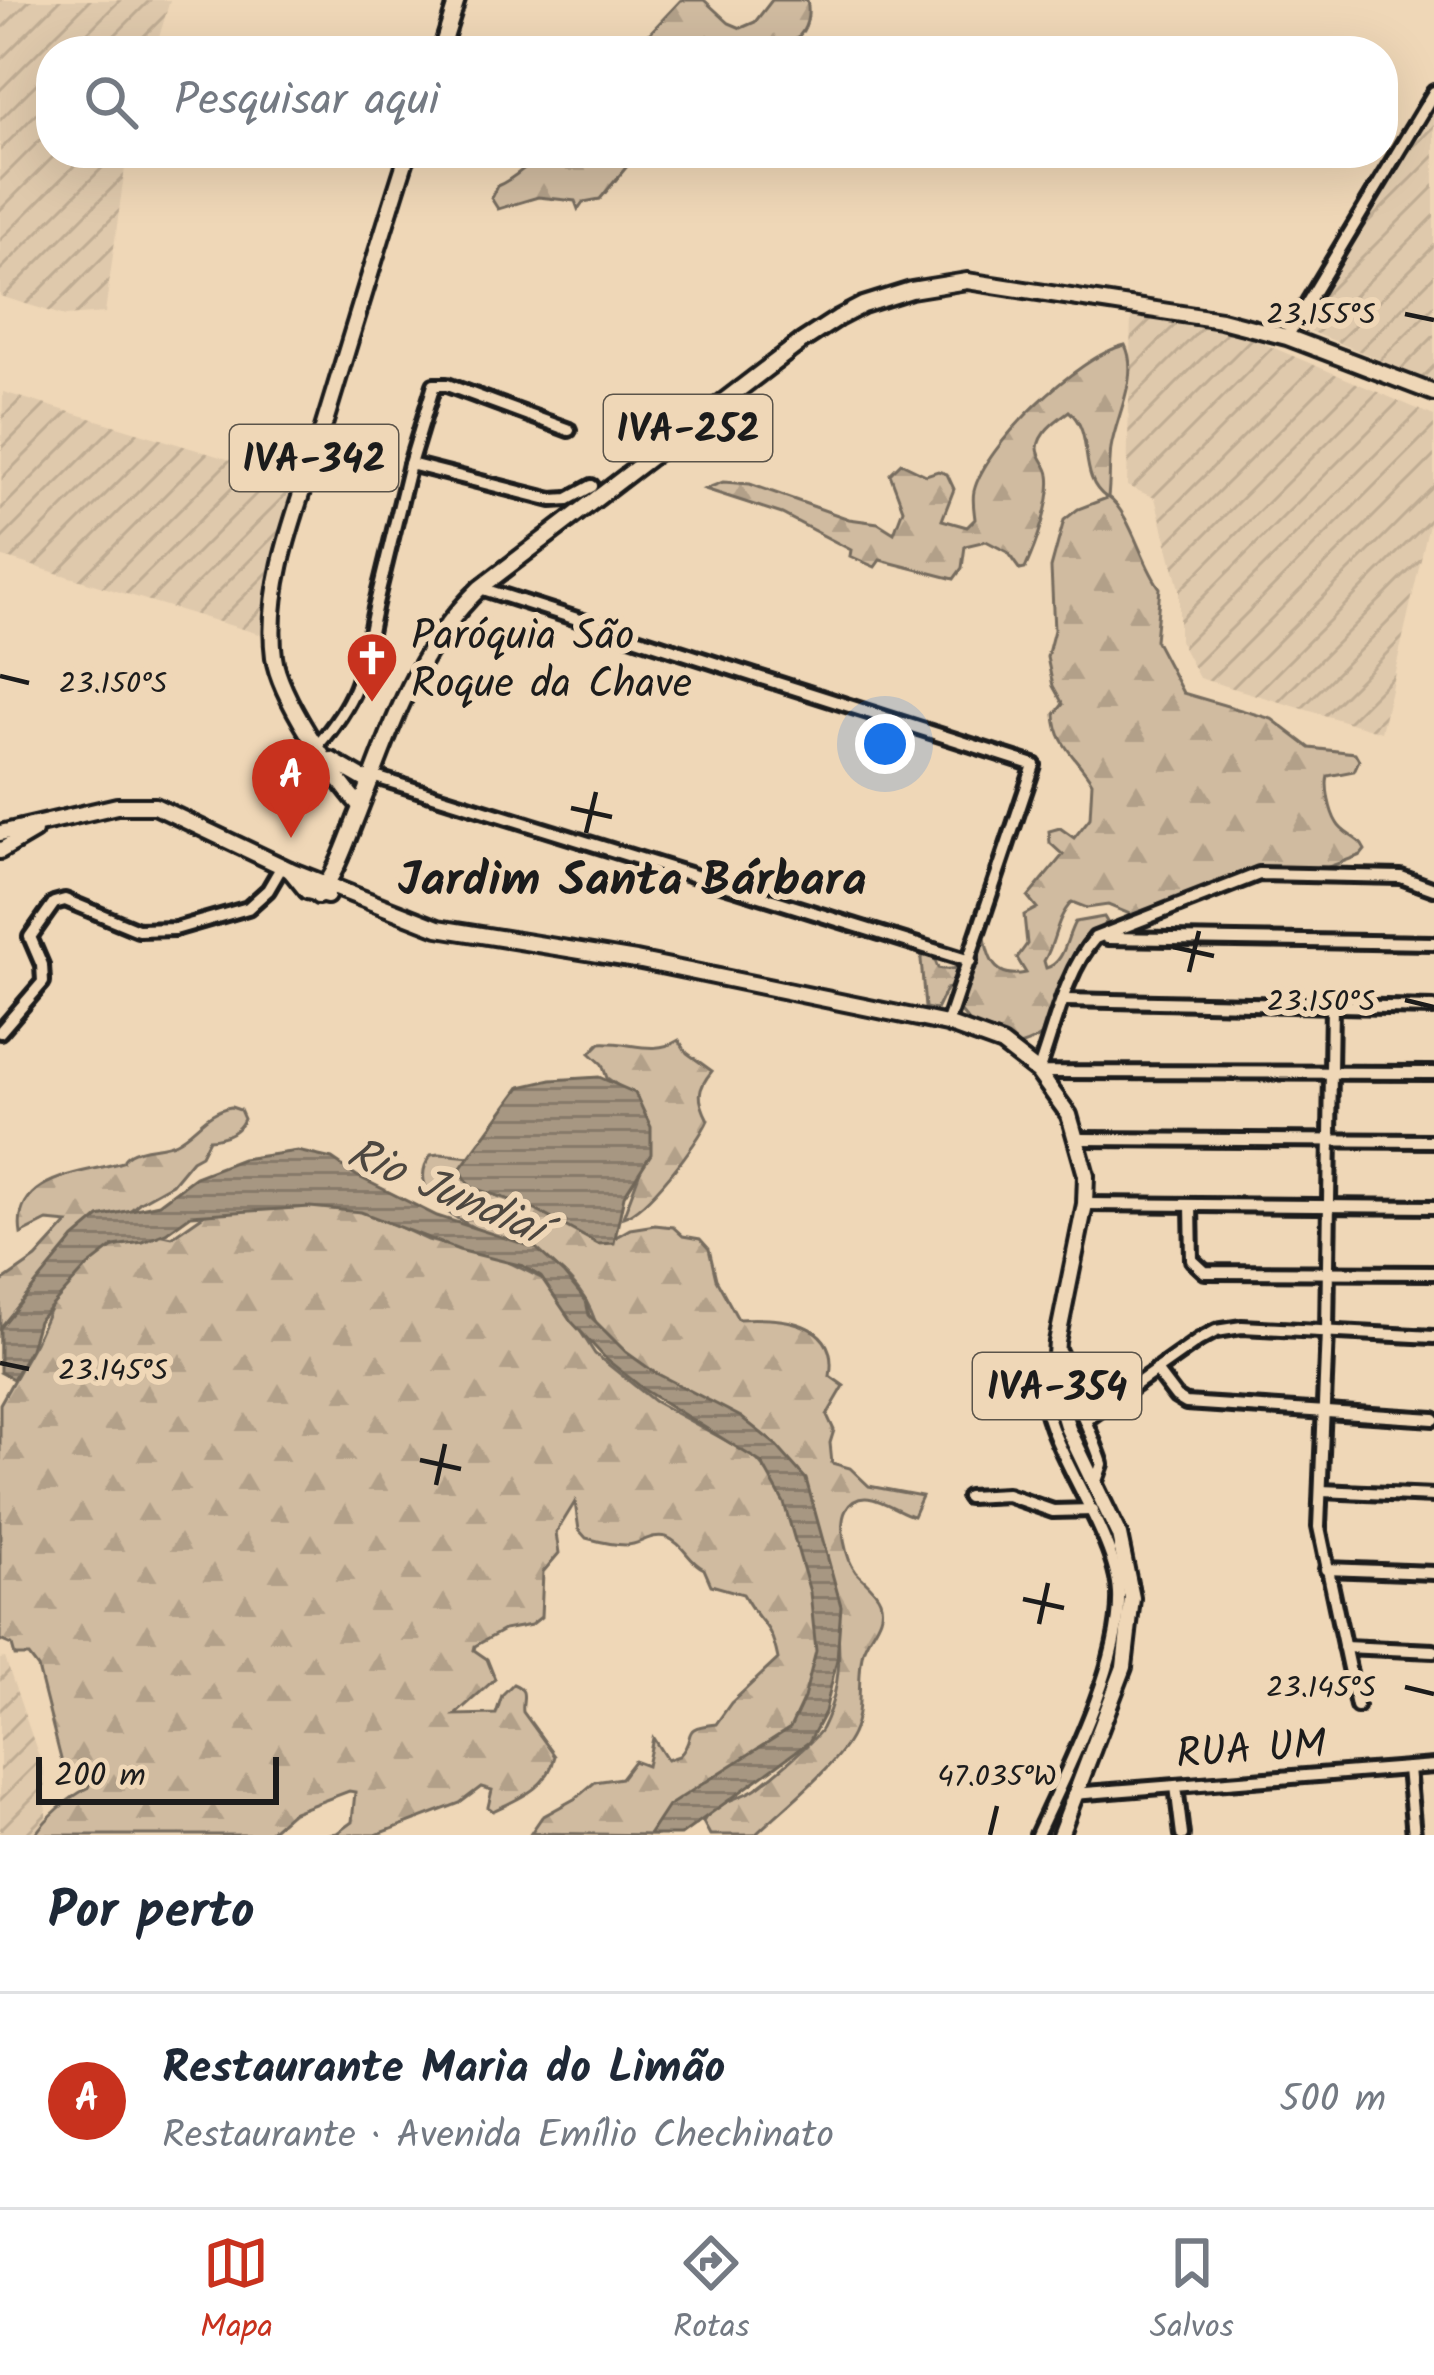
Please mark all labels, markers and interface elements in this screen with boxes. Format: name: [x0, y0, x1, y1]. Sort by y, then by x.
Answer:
search box: [36, 36, 1398, 168]
text: Pesquisar aqui: [174, 66, 440, 138]
icon: search: [78, 69, 144, 135]
text: 23.155°S: [1266, 292, 1376, 340]
road number: IVA-252: [604, 395, 772, 461]
road number: IVA-342: [230, 425, 398, 491]
place label: Paróquia São Roque da Chave: [411, 604, 692, 719]
church icon: Paróquia São Roque da Chave: [344, 630, 400, 704]
text: 23.150°S: [59, 661, 167, 709]
your location: [855, 714, 915, 774]
pin: A: [252, 739, 330, 838]
district label: Jardim Santa Bárbara: [397, 844, 867, 920]
text: 23.150°S: [1267, 979, 1375, 1027]
water label: Rio Jundiaí: [335, 1119, 567, 1272]
text: 23.145°S: [58, 1348, 168, 1396]
road number: IVA-354: [973, 1353, 1141, 1419]
text: 23.145°S: [1266, 1665, 1376, 1713]
street label: RUA UM: [1174, 1712, 1329, 1789]
scale bar: [36, 1751, 279, 1804]
text: 200 m: [54, 1751, 146, 1804]
text: 47.035°W: [937, 1754, 1057, 1802]
text: Por perto: [48, 1873, 254, 1954]
text: Restaurante Maria do Limão: [162, 2034, 725, 2106]
text: A: [75, 2070, 99, 2132]
text: 500 m: [1279, 2070, 1386, 2132]
text: Restaurante · Avenida Emílio Chechinato: [162, 2106, 834, 2168]
tab: Mapa: [200, 2230, 273, 2355]
tab: Rotas: [673, 2230, 750, 2355]
tab: Salvos: [1150, 2230, 1234, 2355]

